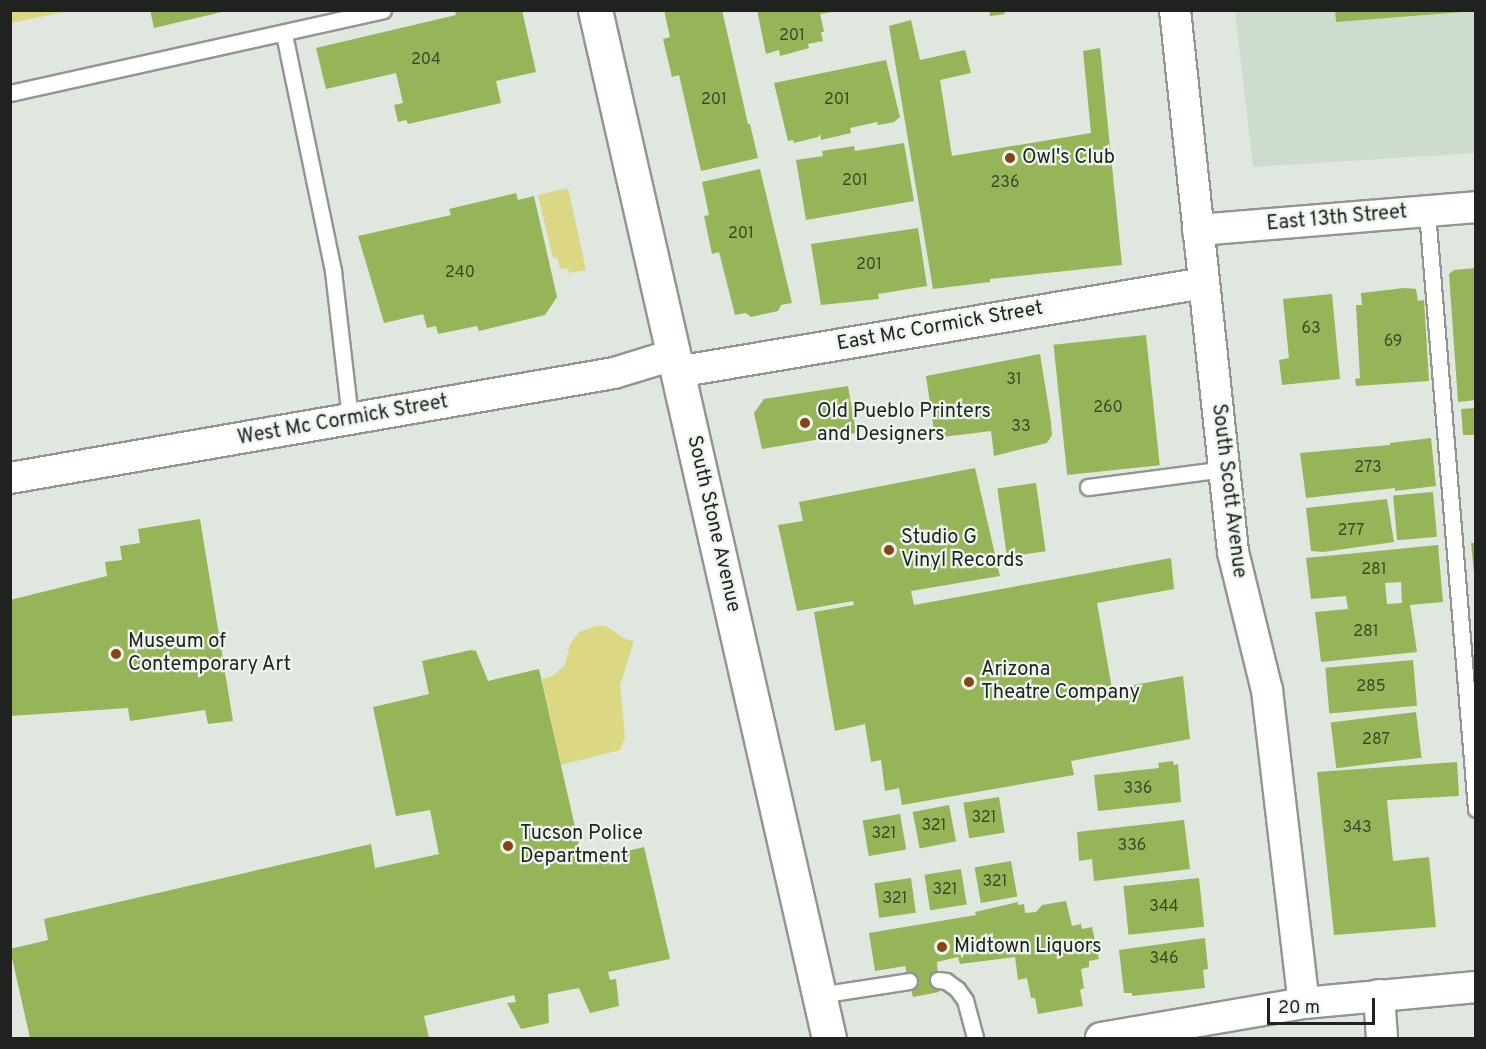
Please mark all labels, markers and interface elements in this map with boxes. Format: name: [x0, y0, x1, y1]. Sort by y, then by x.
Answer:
house number: 201: [779, 26, 805, 46]
house number: 204: [411, 50, 441, 70]
house number: 201: [701, 90, 727, 110]
house number: 201: [824, 90, 850, 110]
place label: Owl's Club: [1022, 146, 1115, 170]
marker: Owl's Club: [1003, 151, 1017, 165]
house number: 201: [842, 171, 868, 191]
house number: 236: [991, 173, 1019, 193]
street label: East 13th Street: [1266, 201, 1408, 237]
house number: 201: [728, 224, 754, 244]
house number: 201: [856, 255, 882, 275]
house number: 240: [445, 263, 475, 283]
street label: East Mc Cormick Street: [835, 297, 1045, 357]
house number: 63: [1301, 319, 1321, 339]
house number: 69: [1384, 332, 1402, 352]
house number: 31: [1006, 370, 1022, 390]
street label: West Mc Cormick Street: [236, 391, 450, 451]
house number: 260: [1093, 398, 1123, 418]
place label: Old Pueblo Printers and Designers: [817, 400, 991, 447]
street label: South Scott Avenue: [1205, 402, 1251, 580]
marker: Old Pueblo Printers and Designers: [798, 416, 812, 430]
house number: 33: [1011, 417, 1031, 437]
street label: South Stone Avenue: [681, 433, 745, 615]
house number: 273: [1354, 458, 1382, 478]
house number: 277: [1338, 521, 1364, 541]
place label: Studio G Vinyl Records: [901, 526, 1024, 573]
marker: Studio G Vinyl Records: [882, 543, 896, 557]
house number: 281: [1361, 560, 1387, 580]
house number: 281: [1353, 622, 1379, 642]
place label: Museum of Contemporary Art: [128, 630, 292, 677]
marker: Museum of Contemporary Art: [109, 647, 123, 661]
place label: Arizona Theatre Company: [981, 658, 1140, 705]
marker: Arizona Theatre Company: [962, 675, 976, 689]
house number: 285: [1356, 677, 1386, 697]
house number: 287: [1362, 730, 1390, 750]
house number: 336: [1124, 779, 1152, 799]
house number: 321: [971, 808, 997, 828]
house number: 321: [921, 816, 947, 836]
house number: 343: [1342, 818, 1372, 838]
place label: Tucson Police Department: [520, 822, 643, 869]
house number: 321: [871, 824, 897, 844]
house number: 336: [1118, 836, 1146, 856]
marker: Tucson Police Department: [501, 839, 515, 853]
house number: 321: [982, 872, 1008, 892]
house number: 321: [932, 880, 958, 900]
house number: 321: [882, 889, 908, 909]
house number: 344: [1149, 897, 1179, 917]
place label: Midtown Liquors: [954, 935, 1102, 959]
marker: Midtown Liquors: [935, 940, 949, 954]
house number: 346: [1149, 949, 1179, 969]
scale bar: [1270, 986, 1378, 1024]
text: 20 m: [1278, 997, 1320, 1020]

